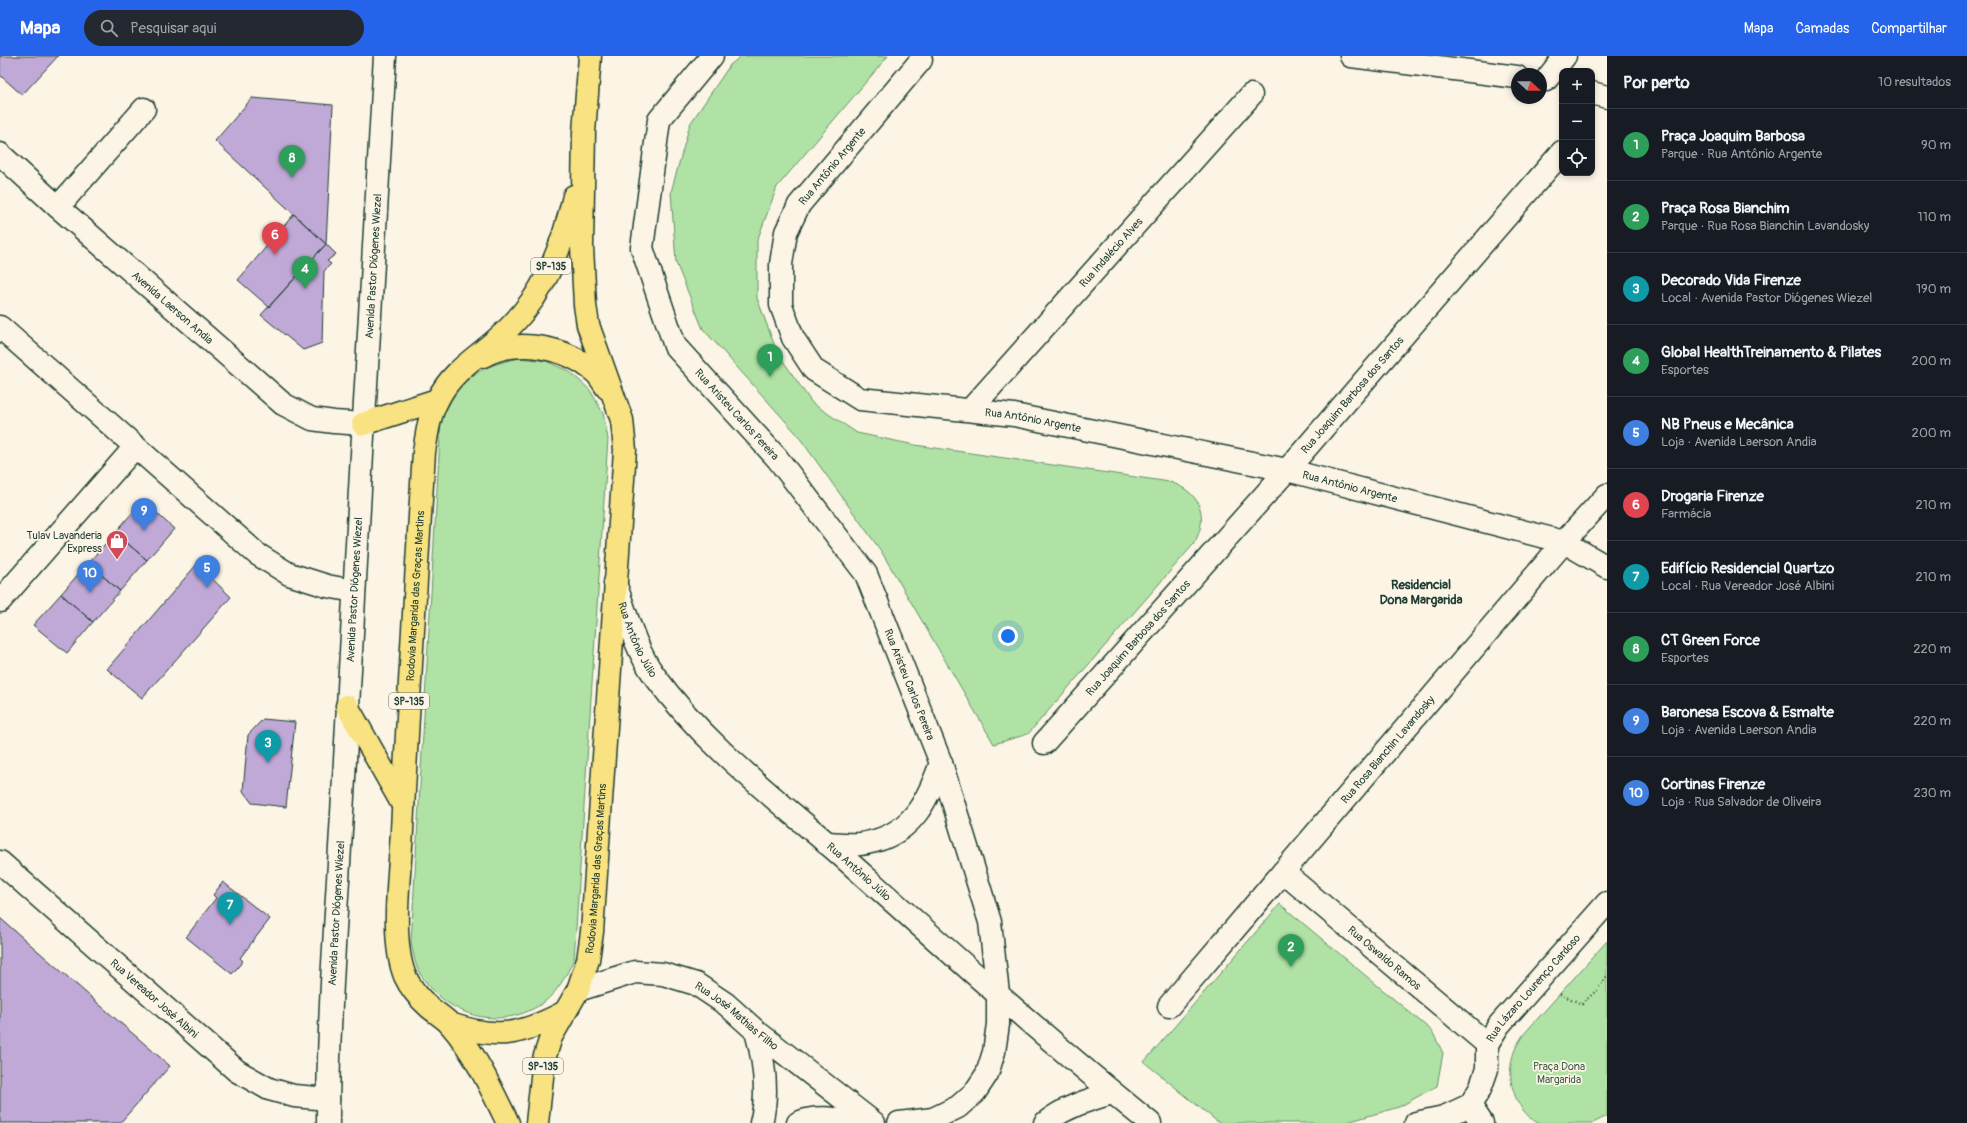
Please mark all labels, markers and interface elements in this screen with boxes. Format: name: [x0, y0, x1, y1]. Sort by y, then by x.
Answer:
search box: [84, 10, 364, 46]
text: Mapa: [20, 16, 60, 40]
icon: search: [98, 17, 120, 39]
text: Pesquisar aqui: [130, 19, 216, 38]
text: Mapa: [1744, 20, 1773, 37]
text: Camadas: [1795, 20, 1849, 37]
text: Compartilhar: [1871, 20, 1947, 37]
north arrow: [1511, 68, 1547, 104]
map controls: [1559, 68, 1595, 176]
button: +: [1559, 68, 1595, 104]
text: Por perto: [1623, 72, 1690, 93]
text: 10 resultados: [1878, 74, 1951, 90]
button: −: [1559, 104, 1595, 140]
street label: Rua Antônio Argente: [796, 124, 869, 208]
text: Praça Joaquim Barbosa: [1661, 127, 1805, 146]
text: 1: [1633, 137, 1639, 153]
text: 90 m: [1921, 137, 1951, 153]
button: locate: [1559, 140, 1595, 176]
pin: 8: [279, 145, 305, 178]
text: Parque · Rua Antônio Argente: [1661, 146, 1822, 162]
street label: Avenida Pastor Diógenes Wiezel: [363, 193, 384, 339]
text: Praça Rosa Bianchim: [1661, 199, 1790, 218]
text: 2: [1632, 209, 1640, 225]
text: 110 m: [1918, 209, 1951, 225]
street label: Rua Indalécio Alves: [1077, 215, 1146, 290]
text: Parque · Rua Rosa Bianchin Lavandosky: [1661, 218, 1869, 234]
pin: 6: [262, 222, 288, 255]
pin: 4: [292, 256, 318, 289]
road number: SP-135: [531, 258, 571, 274]
street label: Avenida Laerson Andia: [129, 269, 216, 347]
text: Decorado Vida Firenze: [1661, 271, 1801, 290]
text: 3: [1632, 281, 1640, 297]
text: 190 m: [1916, 281, 1951, 297]
text: Local · Avenida Pastor Diógenes Wiezel: [1661, 290, 1872, 306]
street label: Rua Joaquim Barbosa dos Santos: [1298, 334, 1407, 456]
text: Global HealthTreinamento & Pilates: [1661, 343, 1881, 362]
pin: 1: [757, 344, 783, 377]
text: 4: [1632, 353, 1640, 369]
text: 200 m: [1912, 353, 1951, 369]
text: Esportes: [1661, 362, 1709, 378]
street label: Rua Aristeu Carlos Pereira: [692, 366, 782, 463]
street label: Rua Antônio Argente: [984, 406, 1083, 435]
text: NB Pneus e Mecânica: [1661, 415, 1794, 434]
text: 5: [1632, 425, 1640, 441]
text: 200 m: [1912, 425, 1951, 441]
text: Loja · Avenida Laerson Andia: [1661, 434, 1817, 450]
street label: Rua Antônio Argente: [1301, 468, 1399, 506]
text: Drogaria Firenze: [1661, 487, 1764, 506]
text: 6: [1632, 497, 1640, 513]
text: 210 m: [1915, 497, 1951, 513]
pin: 9: [131, 498, 157, 531]
text: Farmácia: [1661, 506, 1711, 522]
street label: Rodovia Margarida das Graças Martins: [404, 510, 427, 682]
street label: Avenida Pastor Diógenes Wiezel: [344, 517, 365, 663]
shop icon: Tulav Lavanderia Express: [104, 528, 130, 561]
place label: Tulav Lavanderia Express: [26, 529, 102, 555]
pin: 5: [194, 555, 220, 588]
text: Edifício Residencial Quartzo: [1661, 559, 1834, 578]
pin: 10: [77, 560, 103, 593]
text: 7: [1633, 569, 1639, 585]
text: 210 m: [1915, 569, 1951, 585]
street label: Rua Joaquim Barbosa dos Santos: [1083, 577, 1193, 699]
district label: Residencial Dona Margarida: [1379, 577, 1463, 608]
text: Local · Rua Vereador José Albini: [1661, 578, 1834, 594]
street label: Rua Antônio Júlio: [615, 600, 660, 680]
your location: [998, 626, 1018, 646]
street label: Rua Aristeu Carlos Pereira: [881, 627, 937, 742]
text: CT Green Force: [1661, 631, 1760, 650]
text: 8: [1633, 641, 1639, 657]
text: 220 m: [1913, 641, 1951, 657]
text: Esportes: [1661, 650, 1709, 666]
road number: SP-135: [389, 693, 429, 709]
street label: Rua Rosa Bianchin Lavandosky: [1338, 693, 1438, 806]
text: Baronesa Escova & Esmalte: [1661, 703, 1834, 722]
text: 9: [1633, 713, 1639, 729]
text: 220 m: [1913, 713, 1951, 729]
text: Loja · Avenida Laerson Andia: [1661, 722, 1817, 738]
pin: 3: [255, 730, 281, 763]
text: Cortinas Firenze: [1661, 775, 1765, 794]
street label: Rodovia Margarida das Graças Martins: [583, 783, 609, 955]
text: 10: [1629, 785, 1643, 801]
text: 230 m: [1914, 785, 1951, 801]
text: Loja · Rua Salvador de Oliveira: [1661, 794, 1821, 810]
street label: Avenida Pastor Diógenes Wiezel: [326, 840, 347, 986]
street label: Rua Antônio Júlio: [824, 840, 893, 904]
pin: 7: [217, 892, 243, 925]
street label: Rua Oswaldo Ramos: [1345, 923, 1424, 993]
street label: Rua Lázaro Lourenço Cardoso: [1484, 932, 1583, 1045]
pin: 2: [1278, 934, 1304, 967]
street label: Rua Vereador José Albini: [108, 956, 201, 1041]
street label: Rua José Mathias Filho: [692, 979, 781, 1053]
road number: SP-135: [523, 1058, 563, 1074]
park label: Praça Dona Margarida: [1533, 1060, 1585, 1086]

